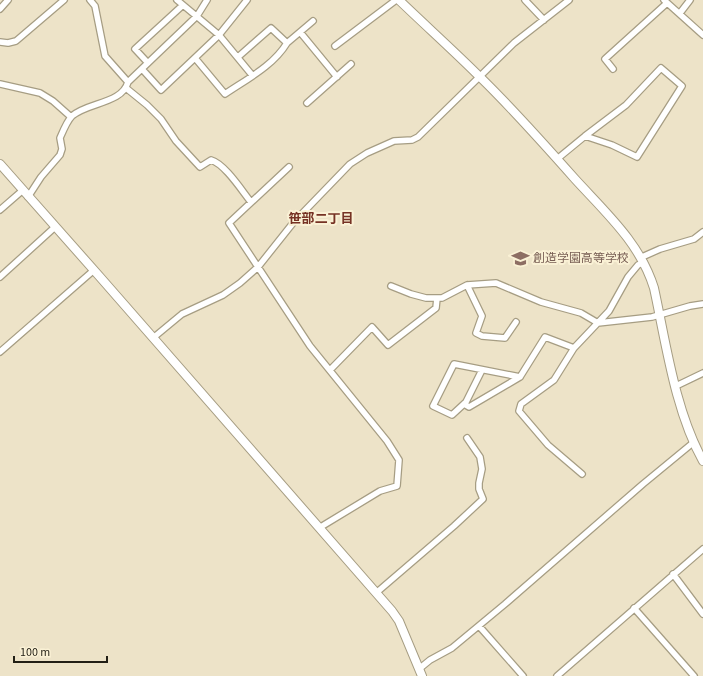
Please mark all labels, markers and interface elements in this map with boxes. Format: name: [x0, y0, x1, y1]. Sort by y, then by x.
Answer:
district label: 笹部二丁目: [288, 210, 354, 228]
school or university icon: 創造学園高等学校: [510, 248, 530, 268]
place label: 創造学園高等学校: [533, 250, 629, 267]
scale bar: [14, 638, 107, 664]
text: 100 m: [20, 644, 50, 661]

